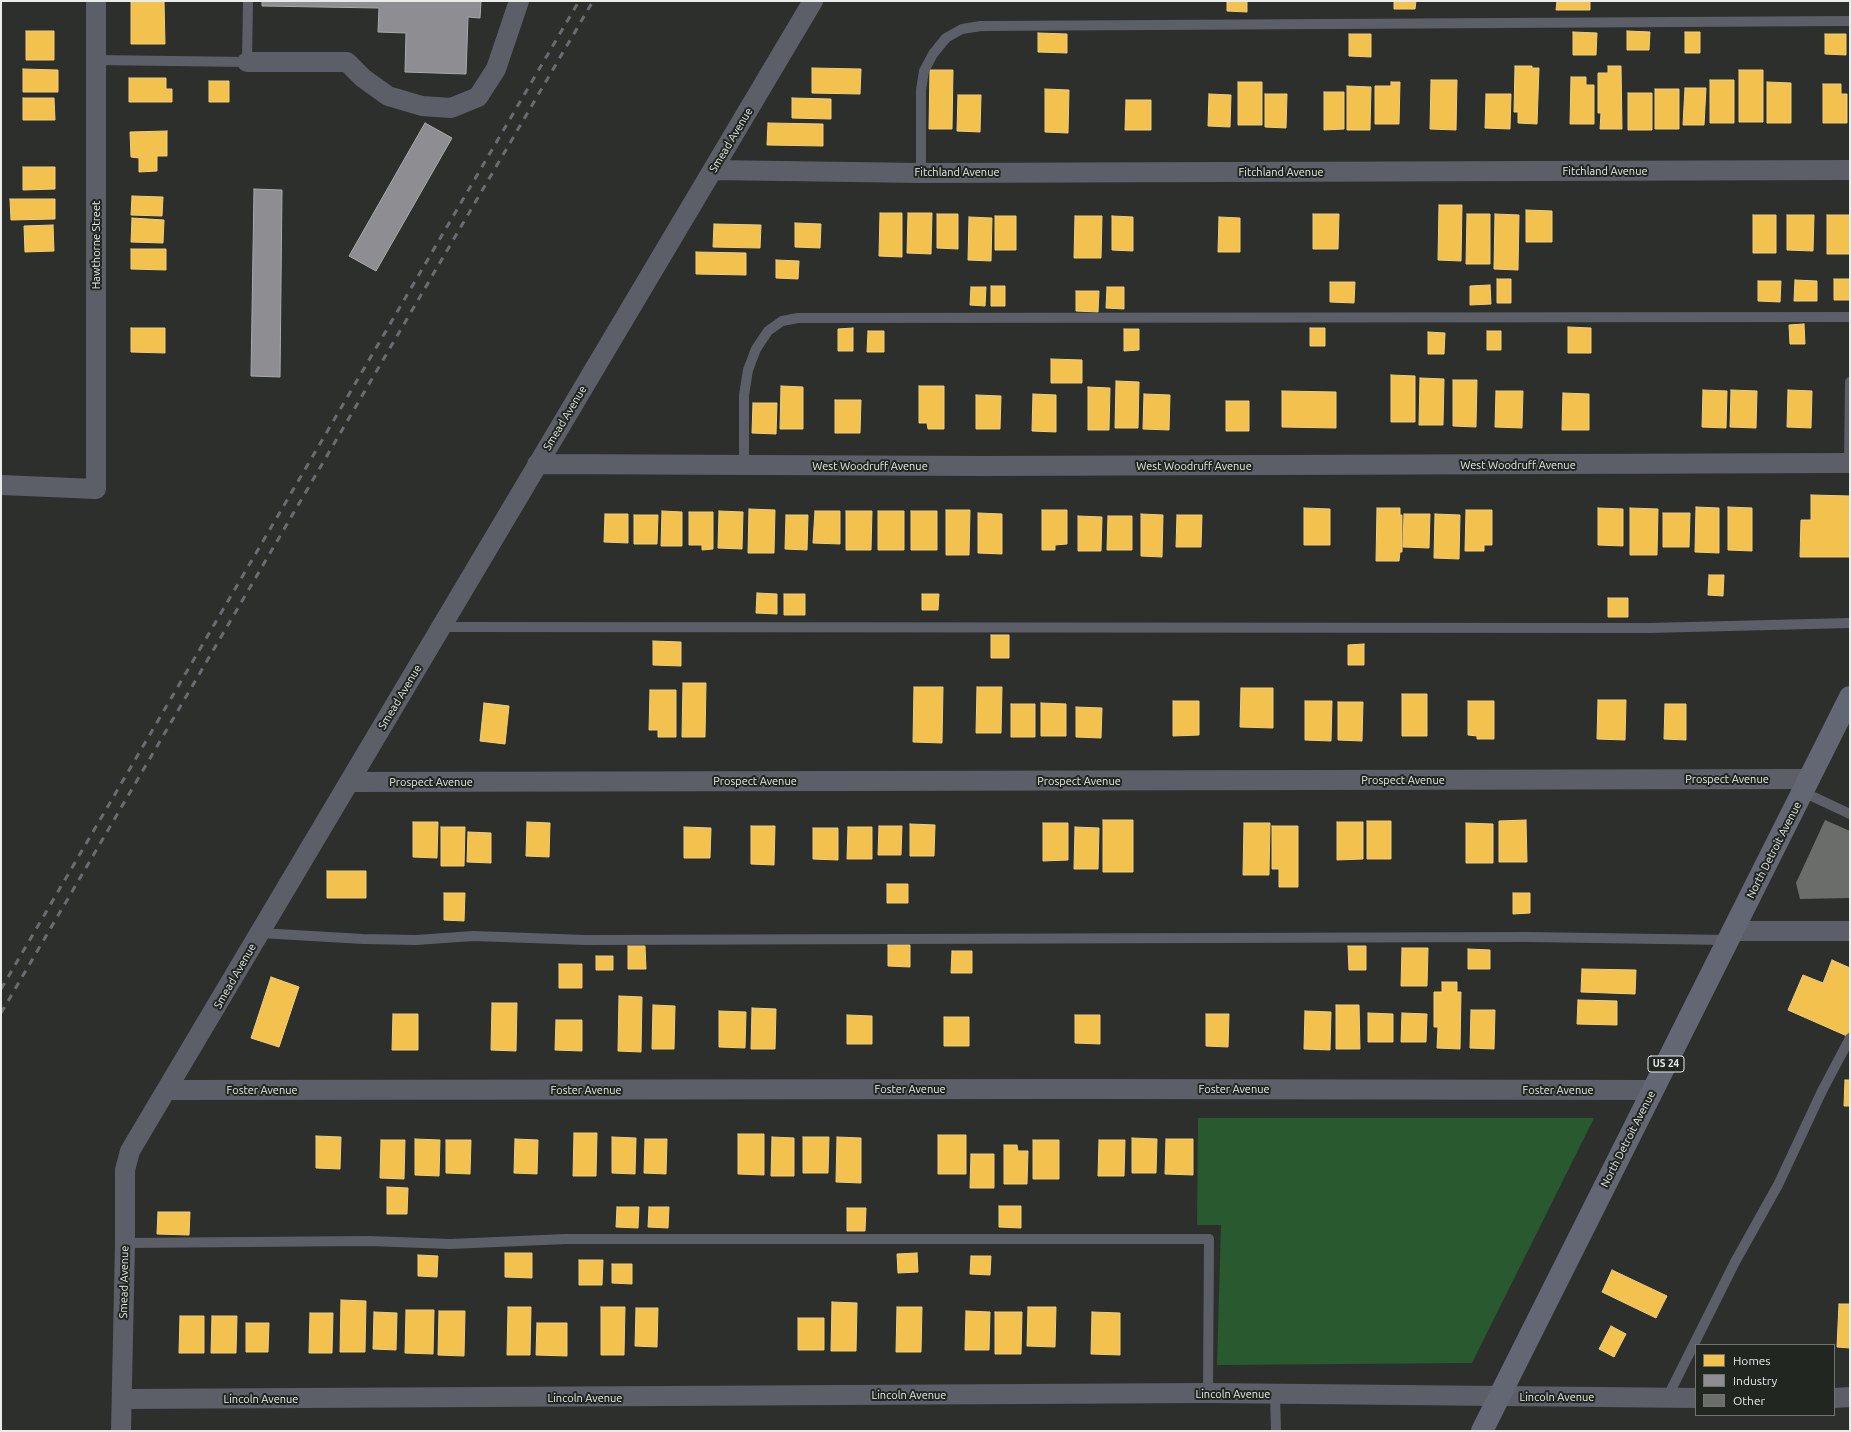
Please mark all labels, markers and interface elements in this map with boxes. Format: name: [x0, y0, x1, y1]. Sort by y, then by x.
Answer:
street label: Smead Avenue: [707, 105, 755, 175]
street label: Fitchland Avenue: [1562, 164, 1648, 178]
street label: Fitchland Avenue: [914, 165, 1000, 179]
street label: Fitchland Avenue: [1238, 165, 1324, 179]
street label: Hawthorne Street: [89, 201, 103, 289]
street label: Smead Avenue: [541, 383, 589, 453]
street label: West Woodruff Avenue: [1460, 458, 1576, 472]
street label: West Woodruff Avenue: [812, 459, 928, 473]
street label: West Woodruff Avenue: [1136, 459, 1252, 473]
street label: Smead Avenue: [376, 662, 424, 732]
street label: Prospect Avenue: [1685, 772, 1769, 786]
street label: Prospect Avenue: [1361, 773, 1445, 787]
street label: Prospect Avenue: [713, 774, 797, 788]
street label: Prospect Avenue: [1037, 774, 1121, 788]
street label: Prospect Avenue: [389, 775, 473, 789]
street label: North Detroit Avenue: [1744, 799, 1804, 901]
street label: Smead Avenue: [211, 941, 259, 1011]
road number: US 24: [1648, 1056, 1684, 1072]
street label: Foster Avenue: [874, 1082, 946, 1096]
street label: Foster Avenue: [1198, 1082, 1270, 1096]
street label: Foster Avenue: [226, 1083, 298, 1097]
street label: Foster Avenue: [550, 1083, 622, 1097]
street label: Foster Avenue: [1522, 1083, 1594, 1097]
street label: North Detroit Avenue: [1598, 1088, 1658, 1190]
street label: Smead Avenue: [117, 1245, 131, 1319]
legend: [1695, 1344, 1835, 1416]
text: Homes: [1733, 1354, 1771, 1367]
text: Industry: [1733, 1374, 1777, 1387]
street label: Lincoln Avenue: [1196, 1387, 1270, 1401]
street label: Lincoln Avenue: [872, 1388, 946, 1402]
street label: Lincoln Avenue: [1520, 1390, 1594, 1404]
street label: Lincoln Avenue: [548, 1391, 622, 1405]
street label: Lincoln Avenue: [224, 1392, 298, 1406]
text: Other: [1733, 1394, 1765, 1407]

